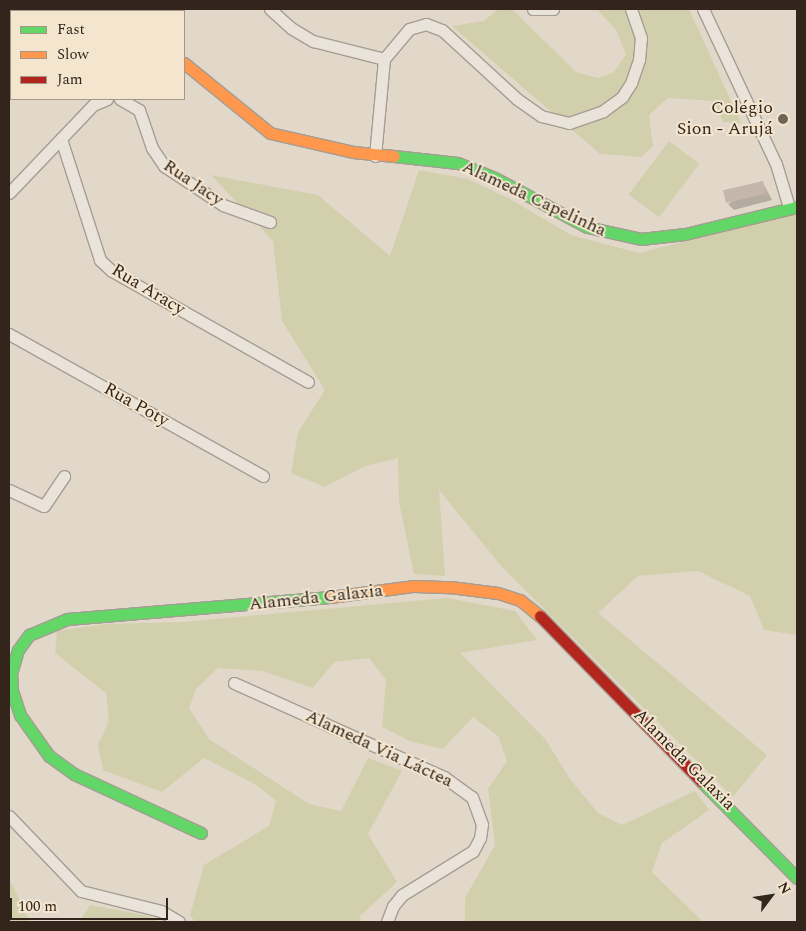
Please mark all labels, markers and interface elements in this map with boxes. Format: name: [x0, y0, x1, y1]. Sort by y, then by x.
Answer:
legend: [10, 10, 185, 100]
text: Fast: [57, 18, 85, 41]
text: Slow: [57, 43, 89, 66]
text: Jam: [57, 68, 83, 91]
place label: Colégio Sion - Arujá: [677, 98, 773, 140]
marker: Colégio Sion - Arujá: [777, 113, 789, 125]
street label: Rua Jacy: [159, 155, 227, 211]
street label: Alameda Capelinha: [459, 156, 609, 242]
street label: Rua Aracy: [107, 260, 189, 320]
street label: Rua Poty: [100, 378, 172, 432]
street label: Alameda Galaxia: [248, 580, 384, 616]
street label: Alameda Via Láctea: [302, 705, 456, 793]
street label: Alameda Galaxia: [629, 705, 739, 815]
north arrow: [746, 871, 796, 921]
text: N: [772, 878, 796, 898]
scale bar: [12, 888, 170, 920]
text: 100 m: [18, 895, 57, 918]

